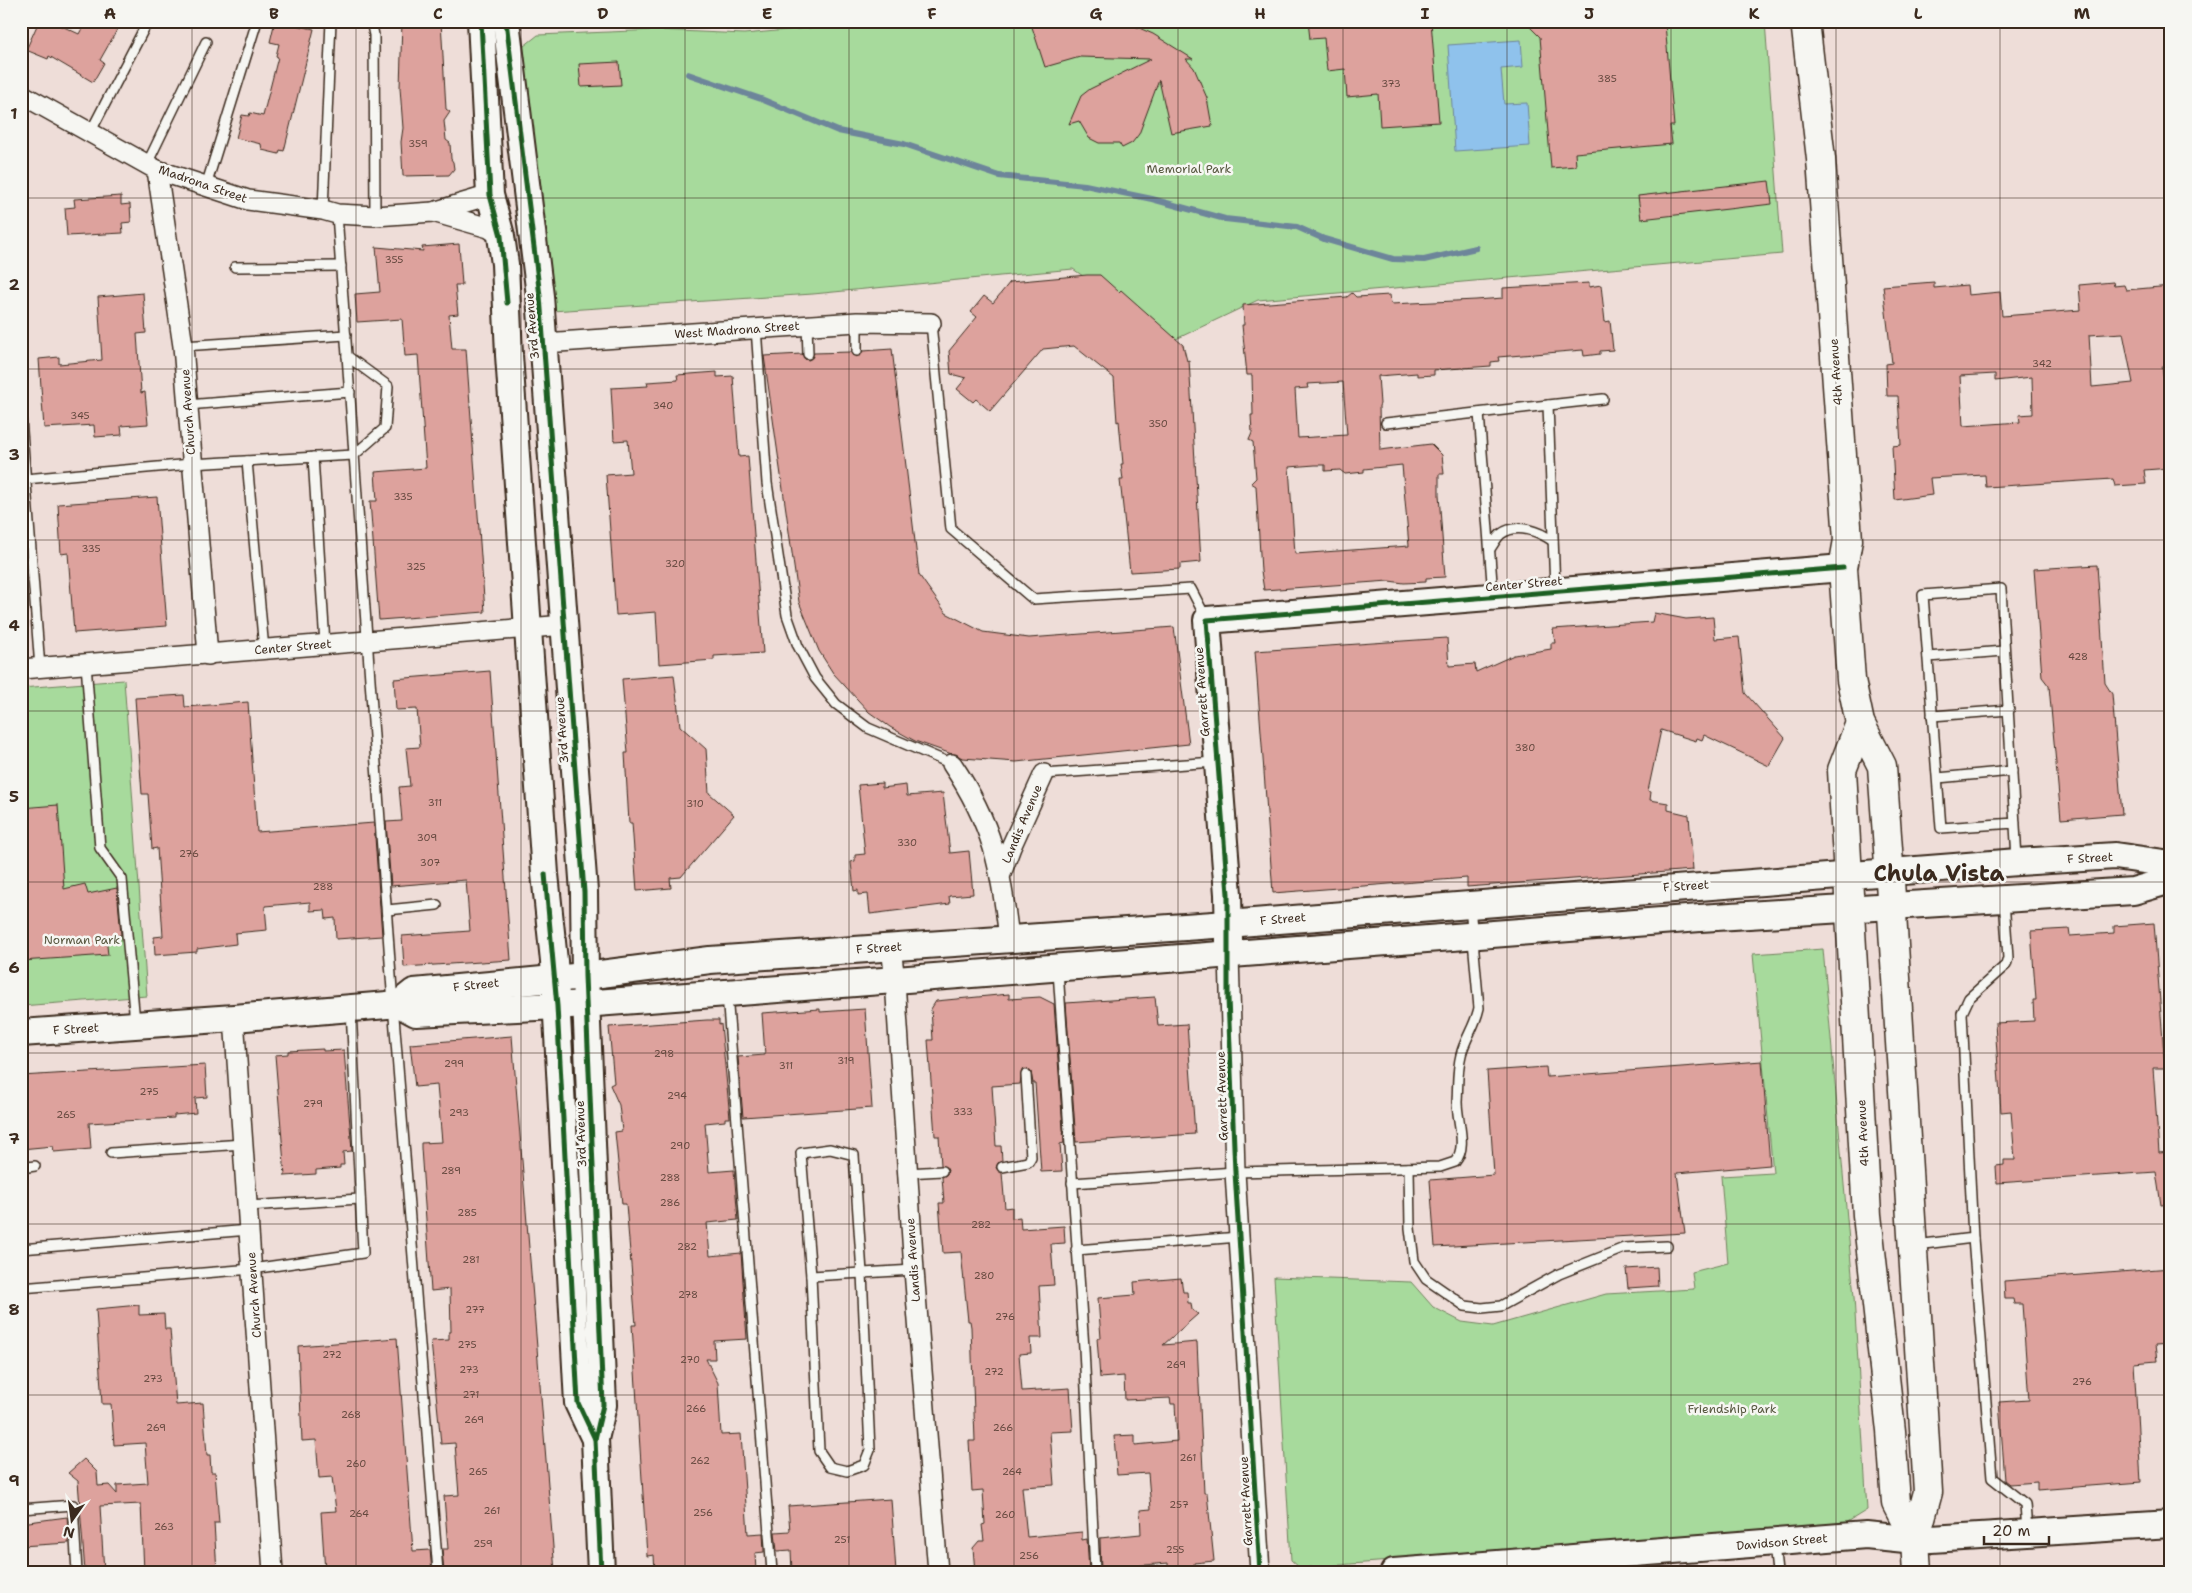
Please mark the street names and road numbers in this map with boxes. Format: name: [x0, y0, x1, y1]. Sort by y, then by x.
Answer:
street label: Madrona Street: [157, 161, 249, 207]
street label: 3rd Avenue: [521, 292, 543, 360]
street label: West Madrona Street: [674, 318, 800, 342]
street label: 4th Avenue: [1826, 338, 1846, 406]
street label: Church Avenue: [177, 368, 199, 455]
street label: Center Street: [1485, 573, 1563, 595]
street label: Center Street: [254, 636, 332, 658]
street label: Garrett Avenue: [1191, 646, 1213, 737]
street label: 3rd Avenue: [552, 696, 572, 764]
street label: Landis Avenue: [998, 782, 1046, 866]
street label: F Street: [2067, 849, 2113, 867]
street label: F Street: [1662, 876, 1710, 896]
street label: F Street: [1259, 909, 1307, 929]
street label: F Street: [855, 938, 903, 958]
street label: F Street: [452, 975, 500, 995]
street label: F Street: [52, 1019, 100, 1039]
street label: Garrett Avenue: [1212, 1051, 1232, 1141]
street label: 4th Avenue: [1853, 1099, 1873, 1167]
street label: 3rd Avenue: [572, 1100, 590, 1168]
street label: Landis Avenue: [902, 1217, 924, 1303]
street label: Church Avenue: [243, 1251, 265, 1338]
street label: Garrett Avenue: [1236, 1455, 1256, 1546]
street label: Davidson Street: [1736, 1530, 1828, 1554]

